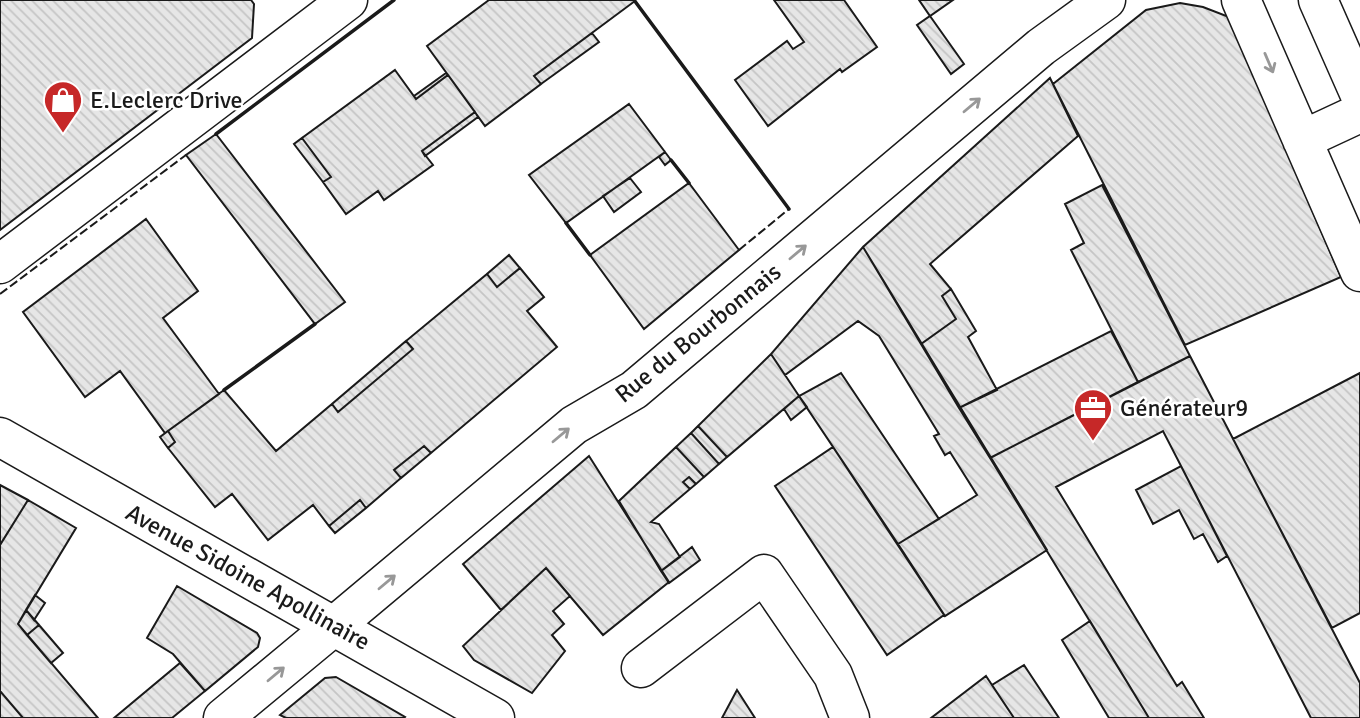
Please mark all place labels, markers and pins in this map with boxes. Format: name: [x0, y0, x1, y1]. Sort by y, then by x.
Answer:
shop icon: E.Leclerc Drive: [42, 79, 84, 134]
place label: E.Leclerc Drive: [90, 85, 243, 115]
office icon: Générateur9: [1072, 387, 1114, 442]
place label: Générateur9: [1120, 393, 1248, 423]

